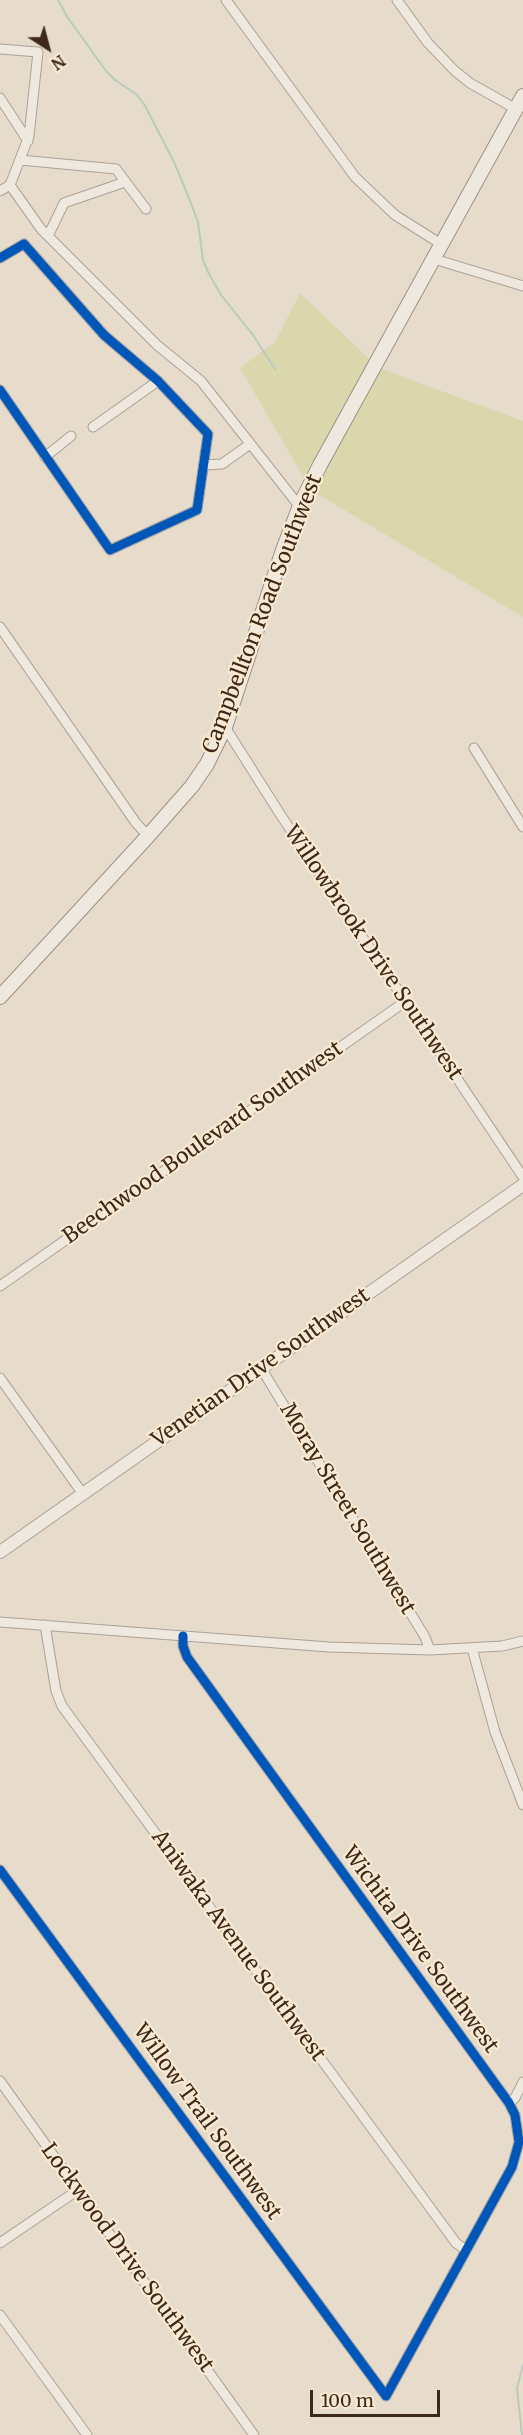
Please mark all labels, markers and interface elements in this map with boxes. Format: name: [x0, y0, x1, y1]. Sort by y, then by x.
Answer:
north arrow: [18, 18, 78, 78]
text: N: [48, 51, 70, 74]
street label: Campbellton Road Southwest: [198, 471, 328, 757]
street label: Willowbrook Drive Southwest: [278, 821, 468, 1085]
street label: Beechwood Boulevard Southwest: [58, 1036, 348, 1250]
street label: Venetian Drive Southwest: [147, 1283, 375, 1453]
street label: Moray Street Southwest: [274, 1399, 420, 1619]
street label: Aniwaka Avenue Southwest: [146, 1826, 330, 2066]
street label: Wichita Drive Southwest: [337, 1842, 503, 2058]
street label: Willow Trail Southwest: [128, 2019, 286, 2225]
street label: Lockwood Drive Southwest: [35, 2139, 219, 2377]
scale bar: [313, 2378, 444, 2416]
text: 100 m: [321, 2389, 374, 2412]

